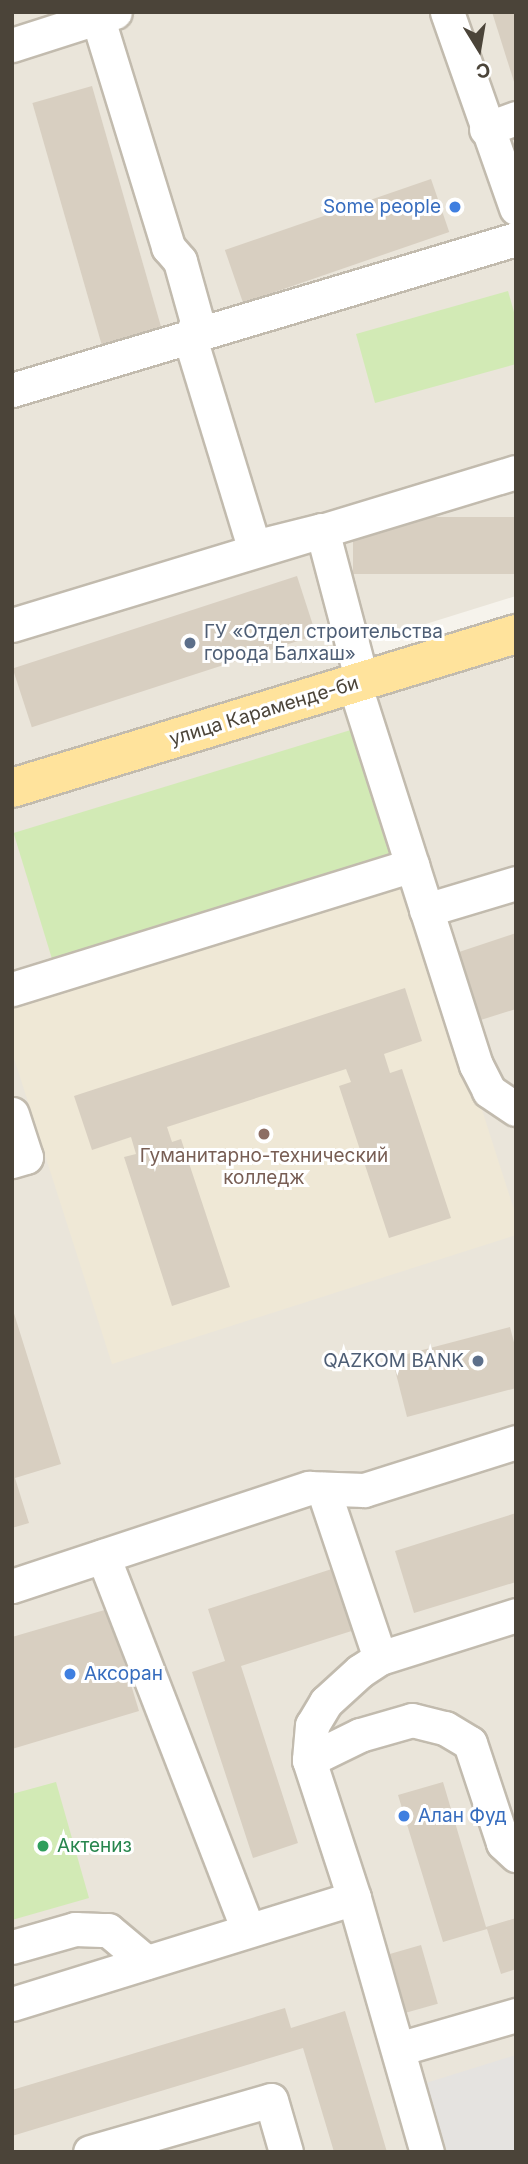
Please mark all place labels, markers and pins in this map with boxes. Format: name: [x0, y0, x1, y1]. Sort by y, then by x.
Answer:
place label: Some people: [323, 196, 441, 218]
marker: Some people: [447, 199, 463, 215]
place label: ГУ «Отдел строительства города Балхаш»: [204, 621, 443, 665]
marker: ГУ «Отдел строительства города Балхаш»: [182, 635, 198, 651]
marker: Гуманитарно-технический колледж: [256, 1126, 272, 1142]
place label: Гуманитарно-технический колледж: [140, 1145, 388, 1189]
place label: QAZKOM BANK: [323, 1350, 464, 1372]
marker: QAZKOM BANK: [470, 1353, 486, 1369]
place label: Аксоран: [84, 1663, 163, 1685]
marker: Аксоран: [62, 1666, 78, 1682]
place label: Алан Фуд: [418, 1805, 507, 1827]
marker: Алан Фуд: [396, 1808, 412, 1824]
place label: Актениз: [57, 1835, 132, 1857]
marker: Актениз: [35, 1838, 51, 1854]

